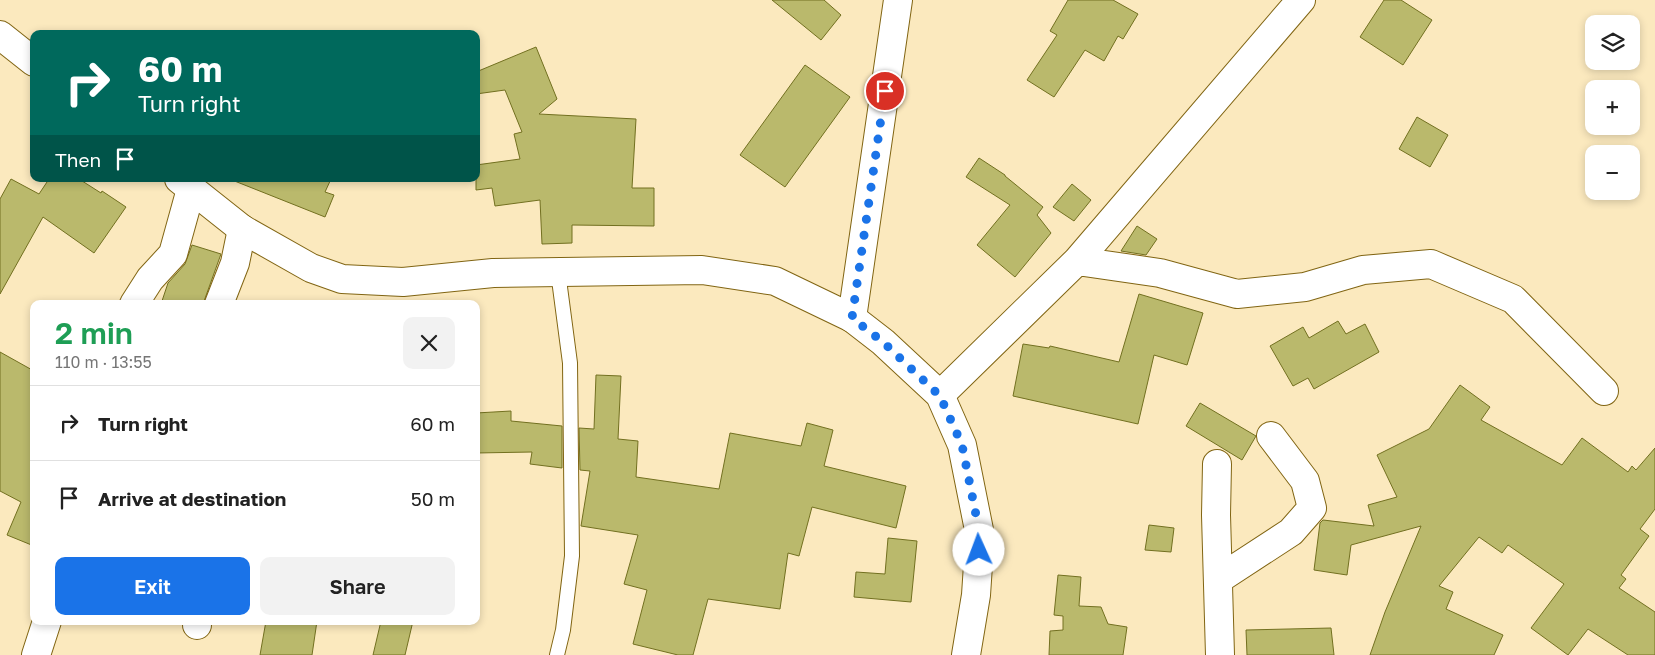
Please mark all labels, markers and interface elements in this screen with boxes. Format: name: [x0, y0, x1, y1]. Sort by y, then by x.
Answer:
map controls: [1585, 15, 1640, 200]
button: layers: [1585, 15, 1640, 70]
text: 60 m: [138, 48, 222, 90]
icon: right: [55, 50, 120, 115]
pin: [864, 70, 906, 112]
icon: arrive: [871, 77, 899, 105]
button: +: [1585, 80, 1640, 135]
text: Turn right: [138, 90, 241, 117]
icon: arrive: [111, 145, 139, 173]
button: −: [1585, 145, 1640, 200]
text: Then: [55, 148, 101, 171]
text: 2 min: [55, 315, 133, 351]
button: close: [403, 317, 455, 369]
text: 110 m · 13:55: [55, 352, 152, 372]
icon: right: [55, 409, 83, 437]
text: Turn right: [98, 412, 188, 435]
text: 60 m: [410, 412, 455, 435]
icon: arrive: [55, 484, 83, 512]
text: Arrive at destination: [98, 487, 286, 510]
text: 50 m: [411, 487, 455, 510]
position arrow: [952, 523, 1004, 575]
button: Exit: [55, 557, 250, 615]
button: Share: [260, 557, 455, 615]

